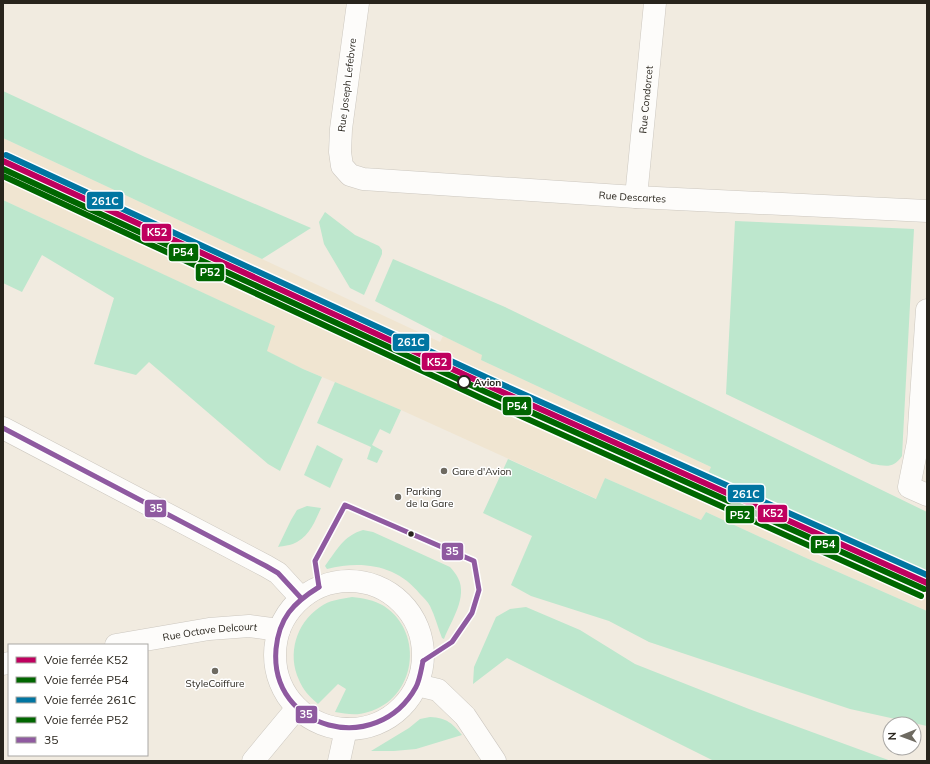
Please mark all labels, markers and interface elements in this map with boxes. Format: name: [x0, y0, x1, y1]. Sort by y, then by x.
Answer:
street label: Rue Joseph Lefebvre: [335, 37, 359, 133]
street label: Rue Condorcet: [636, 65, 655, 134]
street label: Rue Descartes: [598, 188, 666, 205]
line badge: 261C: [86, 191, 124, 210]
text: 261C: [91, 194, 119, 208]
line badge: K52: [141, 223, 172, 242]
text: K52: [147, 225, 168, 239]
line badge: P54: [168, 243, 199, 262]
text: P54: [173, 245, 194, 259]
line badge: P52: [195, 263, 225, 282]
text: P52: [200, 265, 221, 279]
line badge: 261C: [392, 333, 430, 352]
text: 261C: [397, 335, 425, 349]
line badge: K52: [421, 352, 452, 371]
text: K52: [427, 355, 448, 369]
marker: Avion: [457, 375, 471, 389]
place label: Avion: [474, 376, 501, 389]
line badge: P54: [502, 396, 532, 416]
text: P54: [507, 399, 528, 413]
place label: Gare d'Avion: [452, 465, 512, 478]
marker: Gare d'Avion: [439, 466, 449, 476]
line badge: 261C: [727, 484, 765, 503]
place label: Parking de la Gare: [406, 485, 453, 510]
text: 261C: [732, 487, 760, 501]
marker: Parking de la Gare: [393, 492, 403, 502]
line badge: 35: [144, 499, 167, 518]
text: 35: [149, 501, 163, 515]
line badge: K52: [757, 504, 788, 523]
line badge: P52: [725, 505, 755, 524]
text: K52: [763, 506, 784, 520]
text: P52: [730, 508, 751, 522]
unlabelled marker: [406, 529, 416, 539]
line badge: P54: [810, 535, 840, 554]
text: P54: [815, 537, 836, 551]
line badge: 35: [441, 542, 464, 561]
text: 35: [445, 544, 459, 558]
street label: Rue Octave Delcourt: [162, 619, 258, 643]
legend: [8, 644, 148, 756]
text: Voie ferrée K52: [44, 652, 128, 667]
marker: StyleCoiffure: [210, 666, 220, 676]
text: Voie ferrée P54: [44, 672, 129, 687]
place label: StyleCoiffure: [186, 677, 244, 690]
text: Voie ferrée 261C: [44, 692, 136, 707]
line badge: 35: [295, 705, 318, 724]
text: 35: [299, 707, 313, 721]
text: Voie ferrée P52: [44, 712, 129, 727]
north arrow: [882, 716, 922, 756]
text: 35: [44, 732, 58, 747]
text: N: [885, 732, 899, 740]

